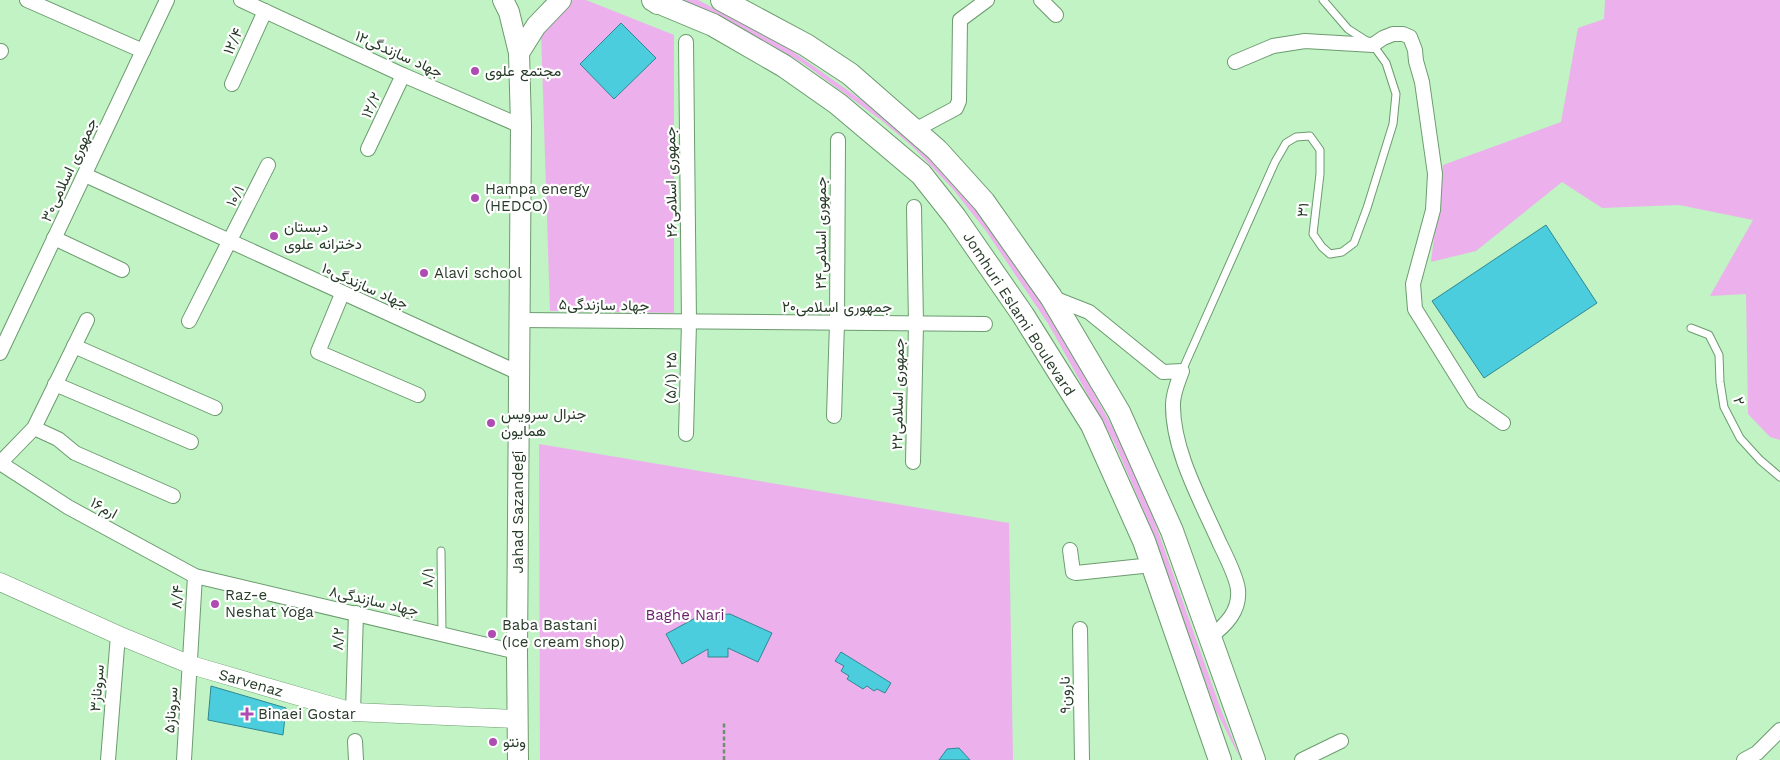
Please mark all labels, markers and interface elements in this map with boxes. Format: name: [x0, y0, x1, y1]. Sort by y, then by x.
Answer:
street label: ۱۲/۴: [219, 24, 247, 57]
street label: جهاد سازندگی۱۲: [352, 27, 446, 82]
place label: مجتمع علوی: [485, 62, 561, 82]
marker: مجتمع علوی: [469, 65, 481, 77]
street label: ۱۲/۲: [357, 89, 385, 121]
street label: جمهوری اسلامی۳۰: [37, 115, 102, 225]
street label: جمهوری اسلامی۲۶: [661, 126, 682, 238]
street label: جمهوری اسلامی۲۴: [812, 177, 831, 289]
place label: Hampa energy (HEDCO): [485, 180, 590, 215]
street label: ۱۰/۱: [222, 182, 248, 210]
marker: Hampa energy (HEDCO): [469, 192, 481, 204]
street label: ۳۱: [1293, 202, 1313, 218]
place label: دبستان دخترانه علوی: [284, 218, 362, 254]
street label: Jomhuri Eslami Boulevard: [959, 229, 1079, 399]
marker: دبستان دخترانه علوی: [268, 230, 280, 242]
street label: جهاد سازندگی۱۰: [319, 259, 411, 314]
place label: Alavi school: [434, 264, 522, 282]
marker: Alavi school: [418, 267, 430, 279]
street label: جهاد سازندگی۵: [558, 295, 650, 316]
street label: جمهوری اسلامی۲۰: [782, 298, 892, 317]
street label: جمهوری اسلامی۲۲: [888, 338, 909, 450]
street label: (۵/۱) ۲۵: [662, 352, 680, 404]
street label: ۲: [1729, 395, 1749, 408]
place label: جنرال سرویس همایون: [501, 405, 586, 440]
marker: جنرال سرویس همایون: [485, 417, 497, 429]
street label: Jahad Sazandegi: [509, 451, 527, 573]
street label: ارم۱۶: [87, 493, 121, 524]
street label: ۸/۱: [419, 568, 437, 588]
street label: جهاد سازندگی۸: [327, 582, 420, 621]
street label: ۸/۴: [167, 584, 187, 610]
place label: Raz-e Neshat Yoga: [225, 586, 314, 621]
marker: Raz-e Neshat Yoga: [209, 598, 221, 610]
park label: Baghe Nari: [646, 606, 724, 624]
place label: Baba Bastani (Ice cream shop): [502, 616, 624, 651]
street label: ۸/۲: [328, 627, 348, 651]
marker: Baba Bastani (Ice cream shop): [486, 628, 498, 640]
street label: سروناز۳: [86, 663, 108, 712]
street label: Sarvenaz: [217, 665, 285, 701]
street label: نارون۹: [1056, 676, 1074, 714]
street label: سروناز۵: [160, 686, 182, 734]
place label: Binaei Gostar: [258, 705, 356, 723]
marker: Binaei Gostar: [240, 707, 254, 721]
place label: ونتو: [503, 733, 526, 751]
marker: ونتو: [487, 736, 499, 748]

